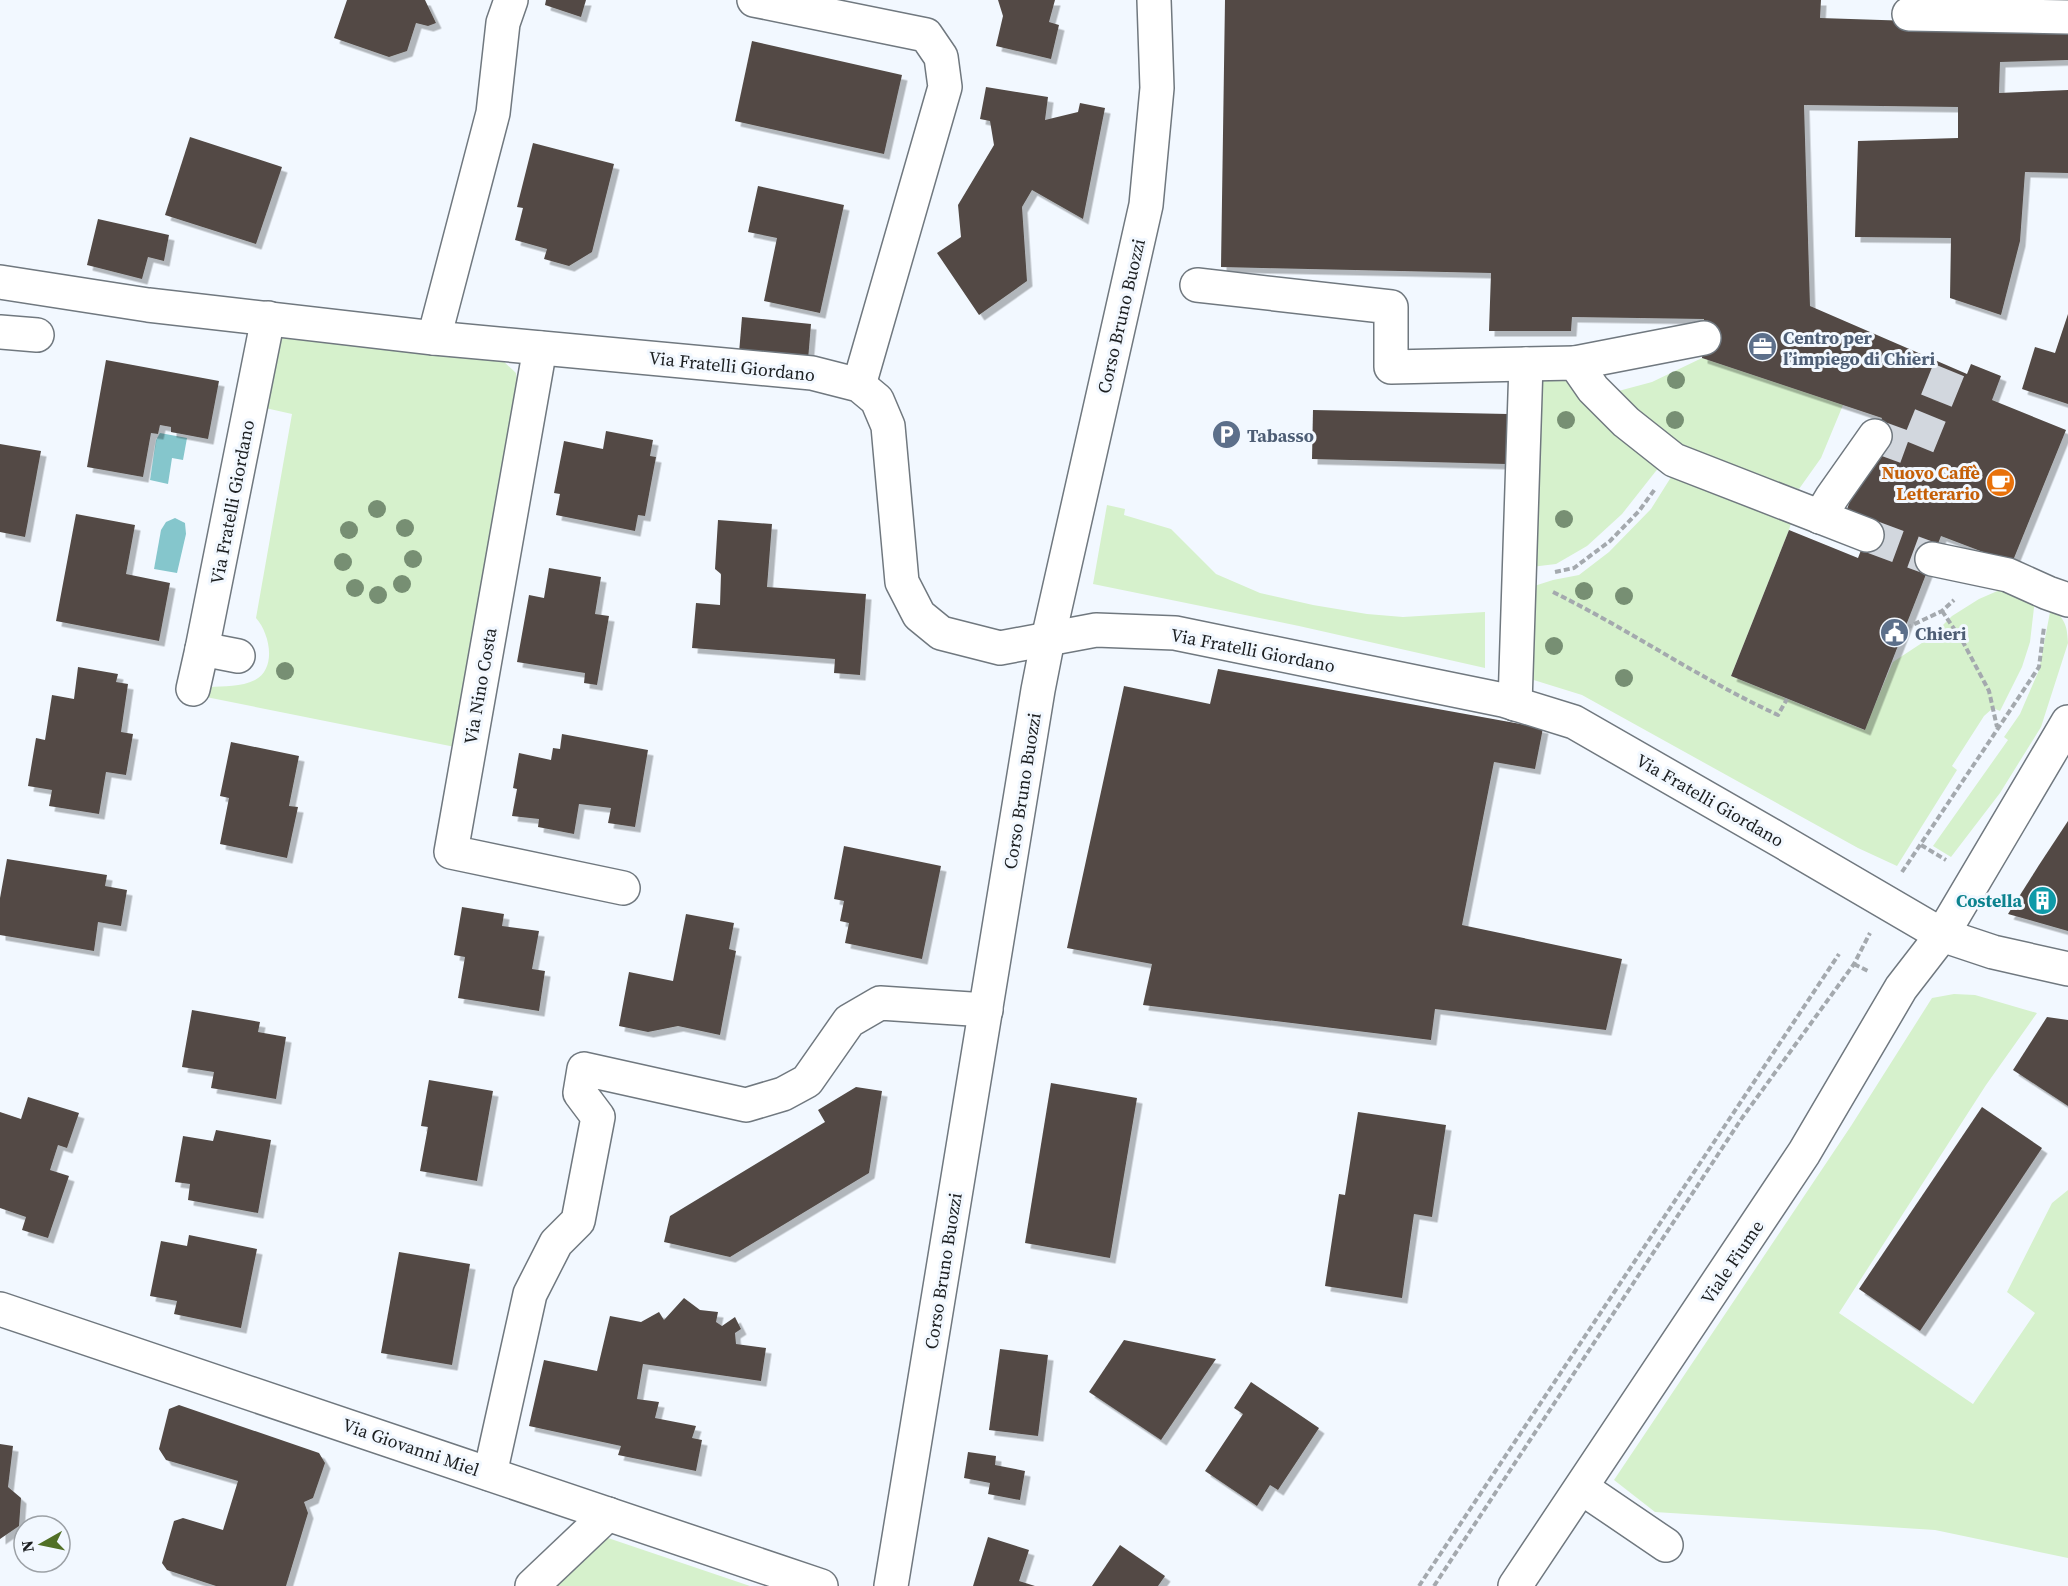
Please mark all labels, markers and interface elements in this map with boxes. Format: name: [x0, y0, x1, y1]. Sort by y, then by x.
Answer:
street label: Corso Bruno Buozzi: [1091, 236, 1151, 396]
place label: Centro per l’impiego di Chieri: [1783, 325, 1936, 371]
office icon: Centro per l’impiego di Chieri: [1746, 331, 1778, 363]
street label: Via Fratelli Giordano: [648, 345, 816, 387]
street label: Via Fratelli Giordano: [204, 418, 260, 586]
parking icon: Tabasso: [1210, 419, 1242, 451]
place label: Tabasso: [1247, 423, 1314, 448]
place label: Nuovo Caffè Letterario: [1881, 460, 1980, 506]
cafe icon: Nuovo Caffè Letterario: [1985, 466, 2017, 498]
public building icon: Chieri: [1878, 617, 1910, 649]
place label: Chieri: [1915, 621, 1967, 646]
street label: Via Fratelli Giordano: [1169, 622, 1337, 678]
street label: Via Nino Costa: [457, 625, 503, 746]
street label: Corso Bruno Buozzi: [997, 711, 1047, 871]
street label: Via Fratelli Giordano: [1631, 747, 1789, 853]
building icon: Costella: [2027, 884, 2059, 916]
place label: Costella: [1956, 888, 2022, 913]
street label: Corso Bruno Buozzi: [918, 1191, 968, 1351]
street label: Viale Fiume: [1695, 1215, 1769, 1309]
street label: Via Giovanni Miel: [339, 1412, 483, 1482]
north arrow: [12, 1514, 72, 1574]
text: N: [15, 1539, 39, 1554]

